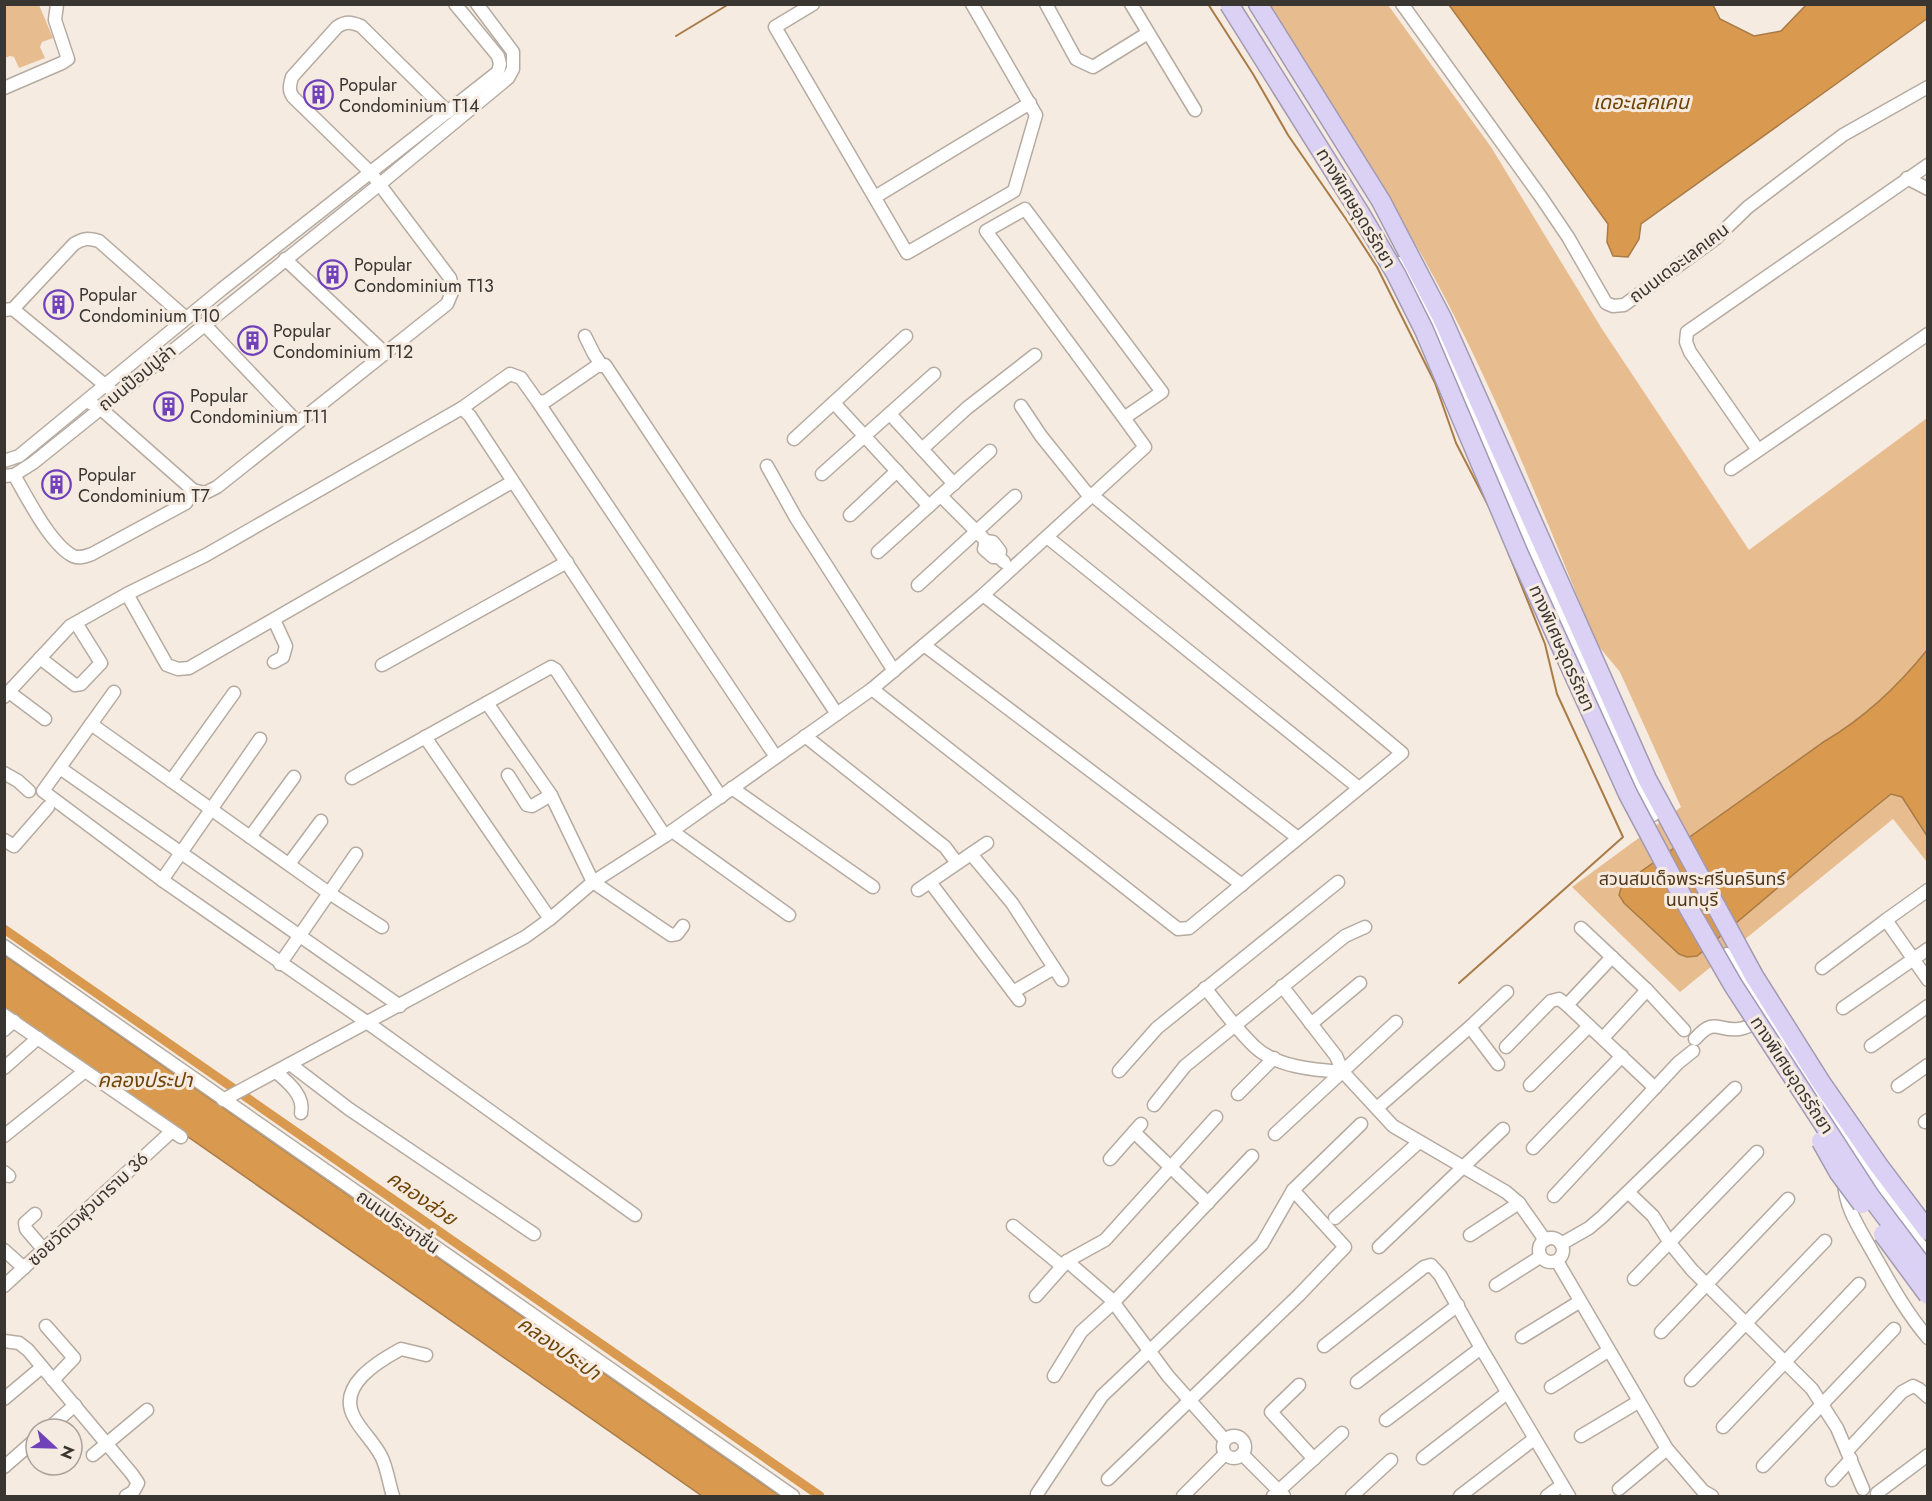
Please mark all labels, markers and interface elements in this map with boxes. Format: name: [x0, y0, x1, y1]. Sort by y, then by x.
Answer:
place label: Popular Condominium T14: [339, 72, 479, 119]
building icon: Popular Condominium T14: [302, 79, 334, 111]
water label: เดอะเลคเคน: [1593, 88, 1691, 117]
street label: ทางพิเศษอุดรรัถยา: [1310, 143, 1402, 273]
street label: ถนนเดอะเลคเคน: [1624, 217, 1734, 309]
place label: Popular Condominium T13: [354, 252, 494, 299]
building icon: Popular Condominium T13: [317, 259, 349, 291]
place label: Popular Condominium T10: [79, 282, 220, 329]
building icon: Popular Condominium T10: [42, 289, 74, 321]
place label: Popular Condominium T12: [273, 318, 413, 365]
building icon: Popular Condominium T12: [236, 325, 268, 357]
street label: ถนนป๊อปปูล่า: [92, 338, 182, 418]
place label: Popular Condominium T11: [190, 383, 328, 430]
building icon: Popular Condominium T11: [153, 390, 185, 422]
place label: Popular Condominium T7: [78, 462, 210, 509]
building icon: Popular Condominium T7: [41, 469, 73, 501]
street label: ทางพิเศษอุดรรัถยา: [1522, 580, 1602, 716]
park label: สวนสมเด็จพระศรีนครินทร์ นนทบุรี: [1599, 866, 1786, 913]
street label: ทางพิเศษอุดรรัถยา: [1744, 1011, 1840, 1139]
water label: คลองประปา: [98, 1066, 193, 1095]
street label: ซอยวัดเวฬุวนาราม 36: [22, 1146, 154, 1272]
water label: คลองส่วย: [381, 1164, 464, 1234]
street label: ถนนประชาชื่น: [351, 1184, 445, 1260]
water label: คลองประปา: [512, 1309, 607, 1388]
north arrow: [24, 1417, 84, 1477]
text: N: [54, 1442, 80, 1463]

